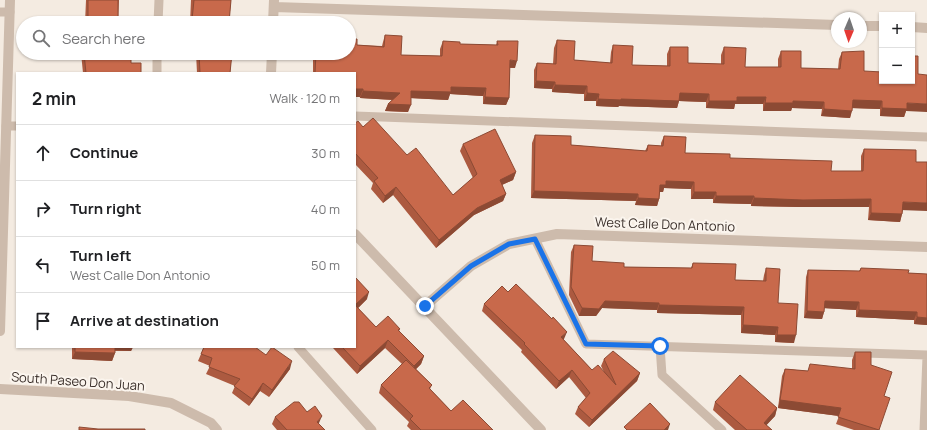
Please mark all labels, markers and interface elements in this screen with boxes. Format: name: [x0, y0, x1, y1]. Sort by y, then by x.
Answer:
north arrow: [831, 12, 867, 48]
map controls: [879, 12, 915, 84]
button: +: [879, 12, 915, 48]
search box: [16, 16, 356, 60]
icon: search: [30, 27, 52, 49]
text: Search here: [62, 28, 145, 49]
button: −: [879, 48, 915, 84]
text: 2 min: [32, 87, 76, 110]
text: Walk · 120 m: [270, 89, 340, 107]
icon: ahead: [32, 142, 54, 164]
text: Continue: [70, 142, 138, 163]
text: 30 m: [311, 144, 340, 162]
icon: right: [32, 198, 54, 220]
text: Turn right: [70, 198, 141, 219]
text: 40 m: [311, 200, 340, 218]
street label: West Calle Don Antonio: [595, 213, 736, 235]
text: Turn left: [70, 245, 132, 266]
icon: left: [32, 254, 54, 276]
text: 50 m: [311, 256, 340, 274]
text: West Calle Don Antonio: [70, 266, 210, 284]
route end: [416, 297, 434, 315]
icon: arrive: [32, 310, 54, 332]
text: Arrive at destination: [70, 310, 219, 331]
route start: [651, 337, 669, 355]
street label: South Paseo Don Juan: [11, 367, 145, 395]

